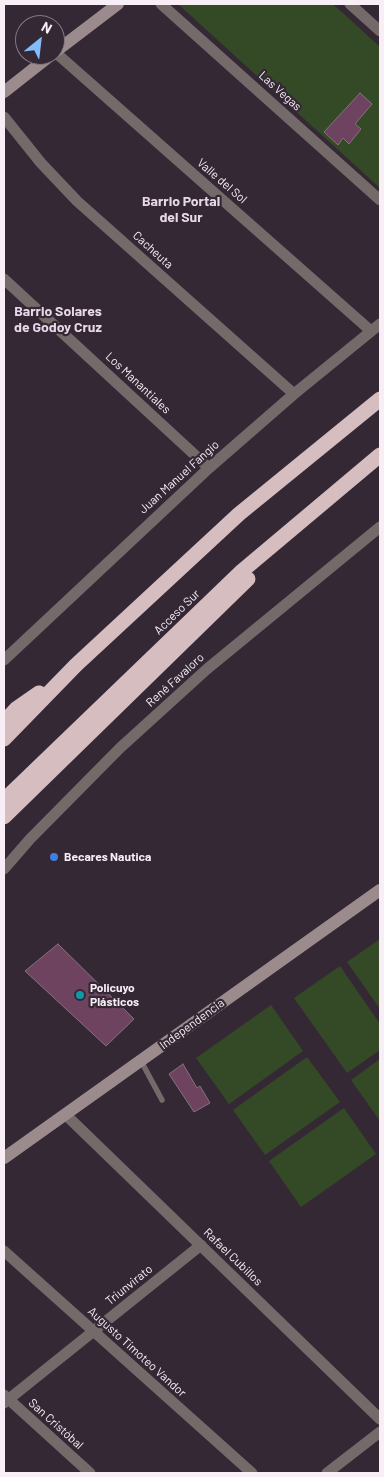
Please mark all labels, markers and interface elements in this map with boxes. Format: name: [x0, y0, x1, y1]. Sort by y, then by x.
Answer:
north arrow: [15, 15, 65, 65]
text: N: [39, 18, 55, 37]
street label: Las Vegas: [256, 68, 304, 114]
street label: Valle del Sol: [194, 155, 250, 207]
district label: Barrio Portal del Sur: [142, 193, 220, 226]
street label: Cacheuta: [130, 228, 176, 272]
district label: Barrio Solares de Godoy Cruz: [14, 303, 102, 336]
street label: Los Manantiales: [102, 349, 174, 417]
street label: Juan Manuel Fangio: [136, 437, 222, 517]
street label: Acceso Sur: [151, 587, 203, 637]
street label: René Favaloro: [143, 650, 207, 710]
place label: Becares Nautica: [64, 850, 151, 864]
marker: Becares Nautica: [48, 851, 60, 863]
place label: Policuyo Plásticos: [90, 981, 139, 1009]
marker: Policuyo Plásticos: [74, 989, 86, 1001]
street label: Independencia: [157, 996, 227, 1052]
street label: Rafael Cubillos: [201, 1225, 265, 1289]
street label: Triunvirato: [103, 1262, 155, 1308]
street label: Augusto Timoteo Vandor: [85, 1304, 189, 1400]
street label: San Cristóbal: [26, 1396, 86, 1452]

